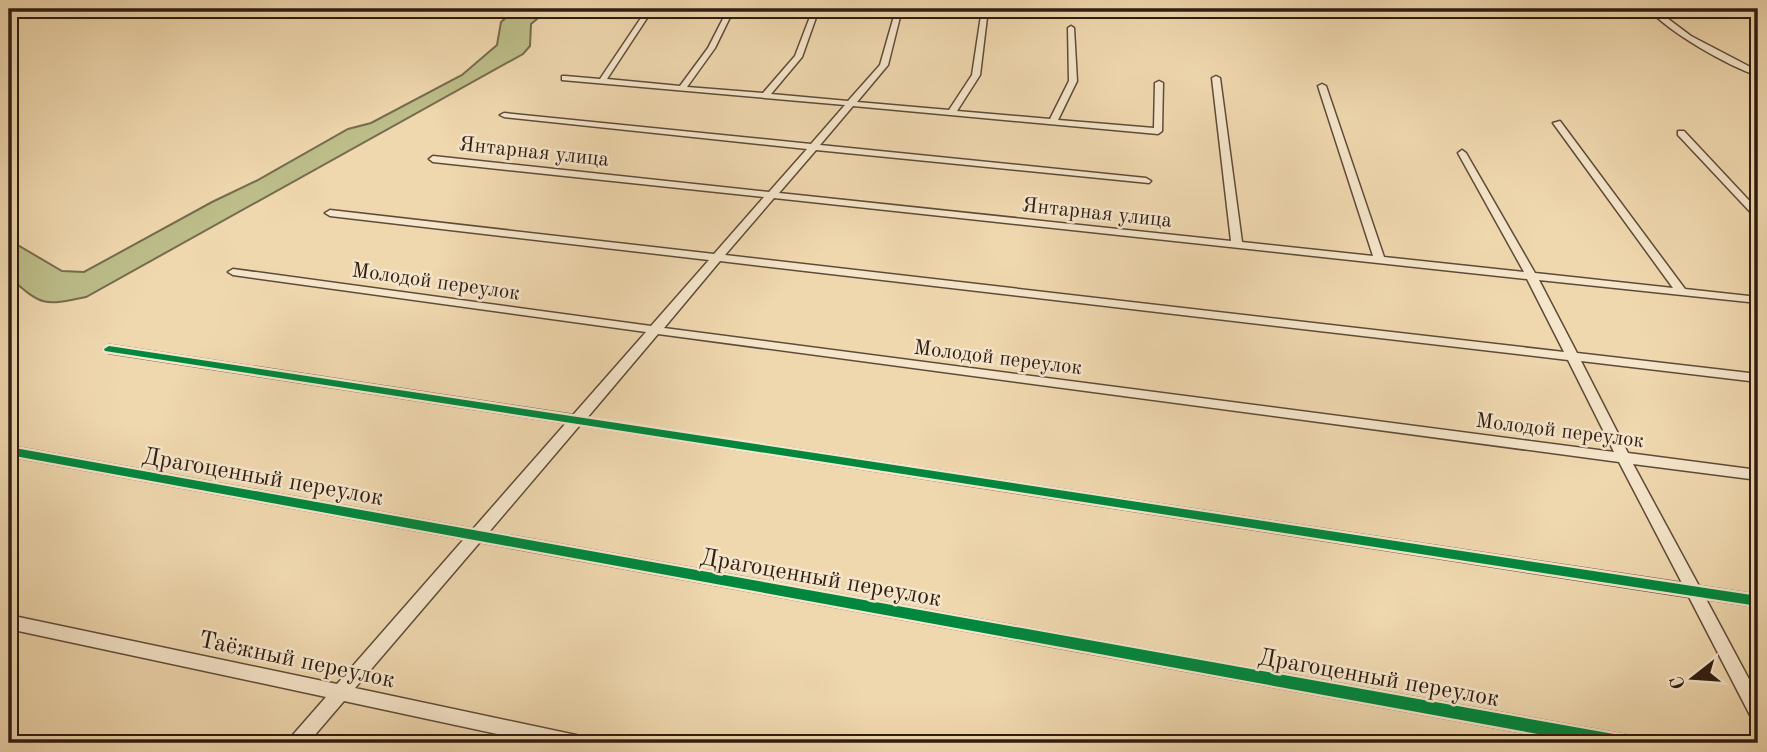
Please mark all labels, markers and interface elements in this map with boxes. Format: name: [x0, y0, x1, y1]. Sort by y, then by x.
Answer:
street label: Янтарная улица: [458, 134, 610, 171]
street label: Янтарная улица: [1021, 195, 1173, 232]
street label: Молодой переулок: [350, 260, 522, 305]
street label: Молодой переулок: [912, 338, 1084, 379]
street label: Молодой переулок: [1474, 411, 1646, 452]
street label: Драгоценный переулок: [140, 445, 385, 511]
street label: Драгоценный переулок: [698, 546, 943, 612]
street label: Таёжный переулок: [196, 628, 397, 693]
north arrow: [1658, 644, 1728, 714]
street label: Драгоценный переулок: [1256, 646, 1501, 712]
text: С: [1668, 673, 1690, 691]

